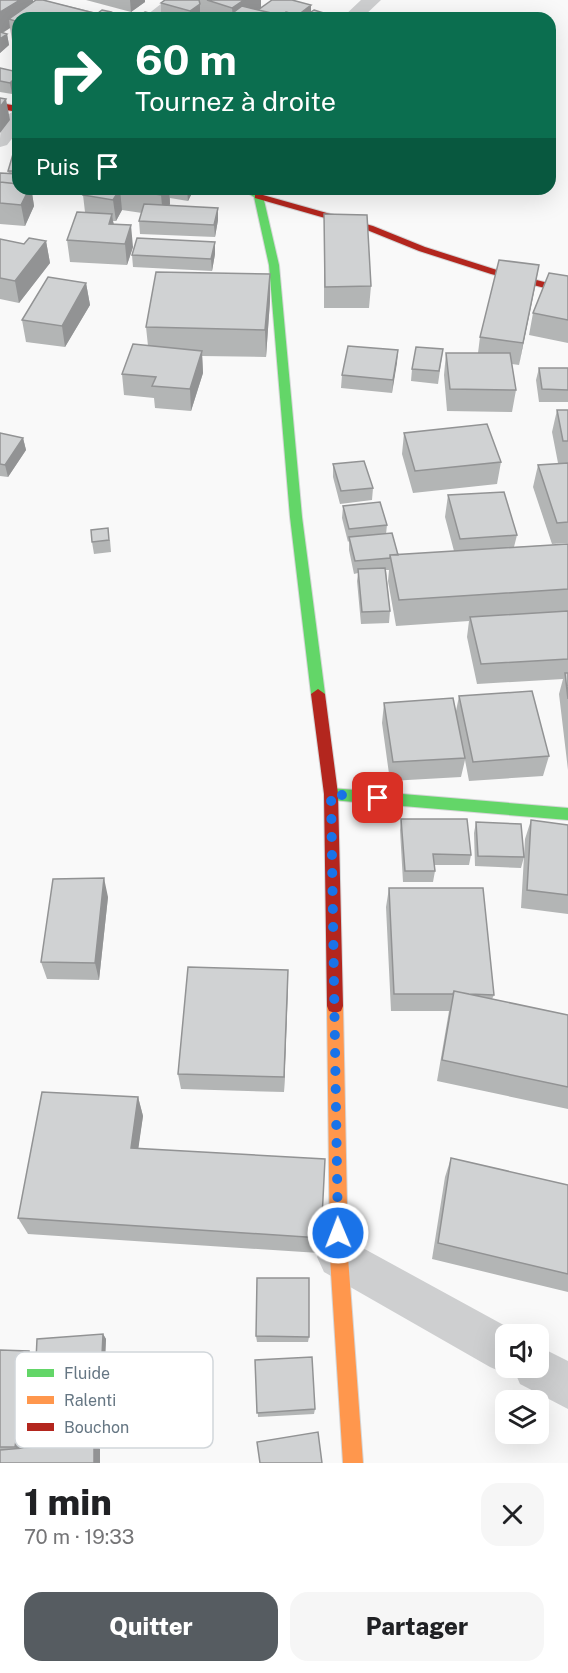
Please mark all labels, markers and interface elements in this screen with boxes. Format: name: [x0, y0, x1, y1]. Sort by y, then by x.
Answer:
text: 60 m: [135, 35, 237, 84]
icon: right: [36, 36, 114, 114]
text: Tournez à droite: [135, 85, 336, 117]
icon: arrive: [91, 150, 124, 183]
text: Puis: [36, 154, 79, 180]
pin: [352, 772, 403, 823]
icon: arrive: [361, 781, 394, 814]
position arrow: [306, 1201, 370, 1265]
map controls: [495, 1324, 549, 1444]
button: sound: [495, 1324, 549, 1378]
legend: [15, 1352, 213, 1448]
text: Fluide: [64, 1364, 110, 1383]
button: layers: [495, 1390, 549, 1444]
text: Ralenti: [64, 1391, 116, 1410]
text: Bouchon: [64, 1418, 129, 1437]
text: 1 min: [24, 1481, 112, 1523]
button: close: [481, 1483, 544, 1546]
text: 70 m · 19:33: [24, 1525, 134, 1549]
button: Quitter: [24, 1592, 278, 1661]
button: Partager: [290, 1592, 544, 1661]

